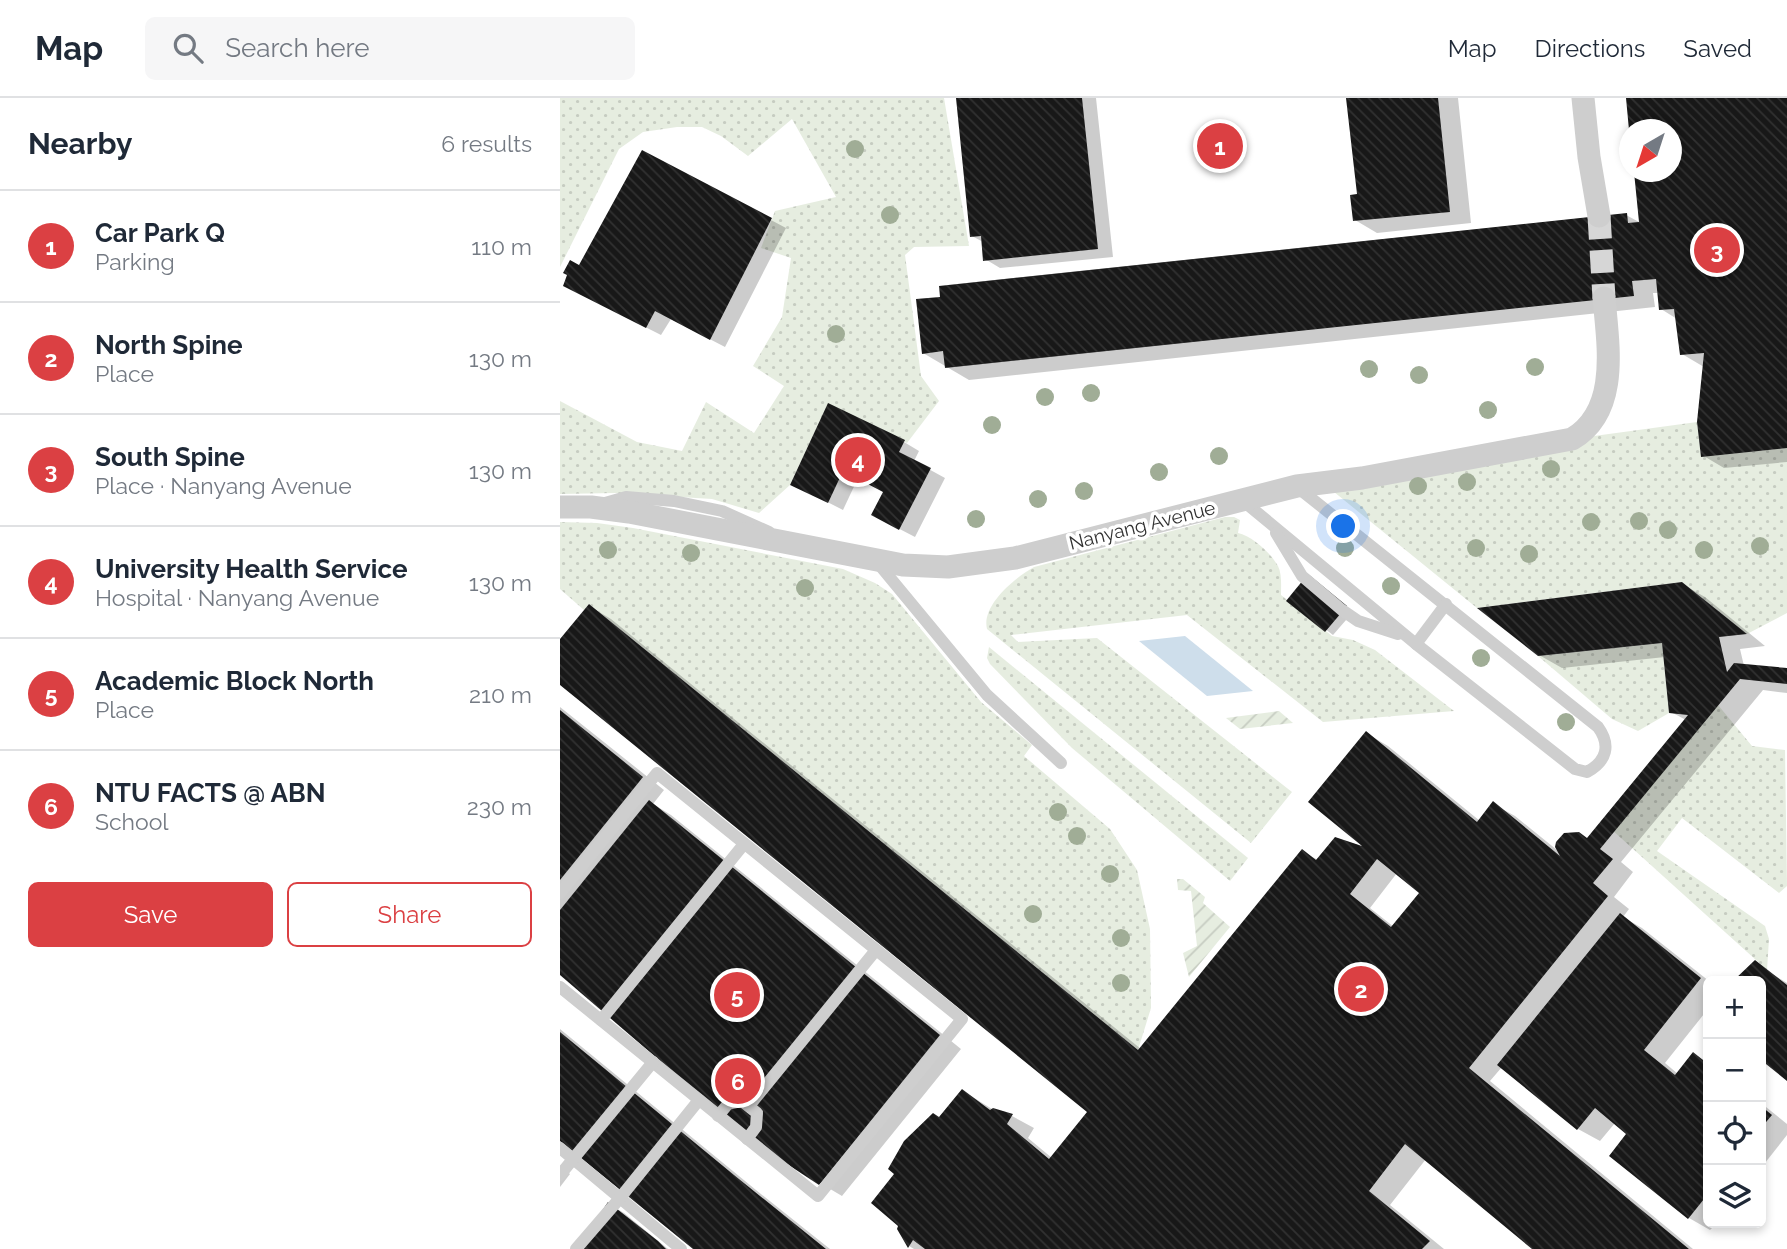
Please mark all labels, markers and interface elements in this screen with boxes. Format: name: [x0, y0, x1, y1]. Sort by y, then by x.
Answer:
search box: [145, 17, 635, 80]
text: Map: [35, 29, 103, 68]
icon: search: [169, 29, 207, 67]
text: Search here: [225, 33, 370, 63]
text: Map: [1448, 34, 1497, 63]
text: Directions: [1535, 34, 1645, 63]
text: Saved: [1683, 34, 1752, 63]
north arrow: [1619, 119, 1682, 182]
pin: 1: [1197, 120, 1243, 172]
text: Nearby: [28, 126, 132, 161]
text: 6 results: [441, 130, 532, 157]
text: Car Park Q: [95, 218, 225, 248]
pin: 3: [1694, 224, 1740, 276]
text: 1: [45, 233, 57, 260]
text: 110 m: [471, 233, 532, 260]
text: Parking: [95, 248, 175, 275]
text: North Spine: [95, 330, 243, 360]
text: 2: [45, 345, 57, 372]
text: 130 m: [469, 345, 532, 372]
text: Place: [95, 360, 154, 387]
pin: 4: [835, 434, 881, 486]
text: South Spine: [95, 442, 245, 472]
text: 3: [45, 457, 57, 484]
text: 130 m: [469, 457, 532, 484]
text: Place · Nanyang Avenue: [95, 472, 352, 499]
street label: Nanyang Avenue: [1067, 496, 1217, 554]
your location: [1326, 509, 1360, 543]
text: University Health Service: [95, 554, 408, 584]
text: 4: [44, 569, 58, 596]
text: 130 m: [469, 569, 532, 596]
text: Hospital · Nanyang Avenue: [95, 584, 379, 611]
text: Academic Block North: [95, 666, 374, 696]
text: 5: [45, 681, 57, 708]
text: 210 m: [469, 681, 532, 708]
text: Place: [95, 696, 154, 723]
text: NTU FACTS @ ABN: [95, 778, 326, 808]
text: 6: [44, 793, 58, 820]
text: 230 m: [467, 793, 532, 820]
text: School: [95, 808, 169, 835]
button: Save: [28, 882, 273, 947]
button: Share: [287, 882, 532, 947]
pin: 2: [1338, 963, 1384, 1015]
pin: 5: [714, 969, 760, 1021]
map controls: [1703, 976, 1766, 1228]
button: +: [1703, 976, 1766, 1039]
button: −: [1703, 1039, 1766, 1102]
pin: 6: [715, 1055, 761, 1107]
button: locate: [1703, 1102, 1766, 1165]
button: layers: [1703, 1165, 1766, 1228]

